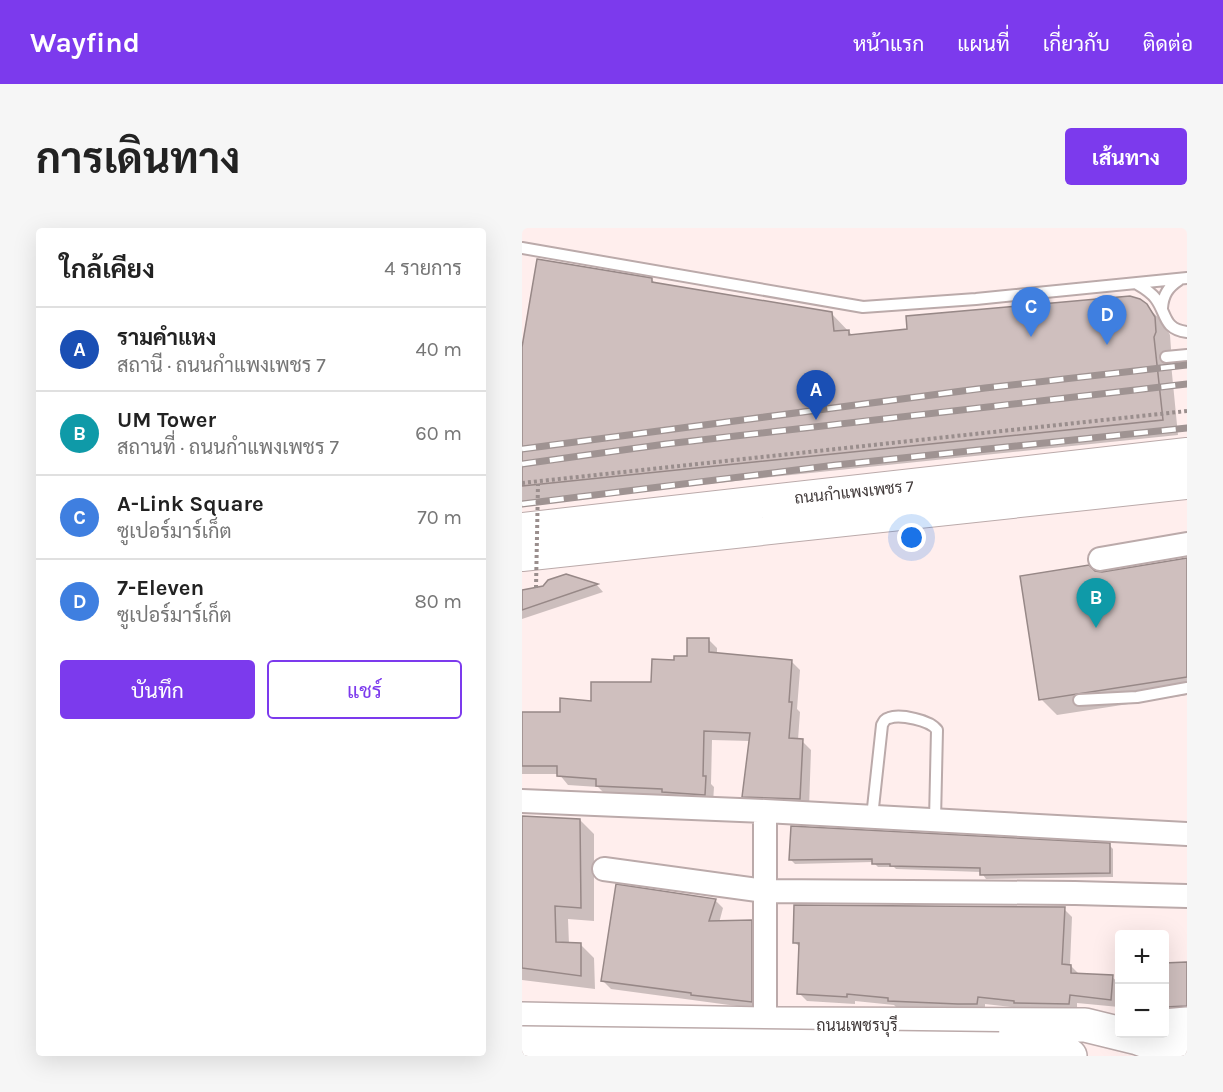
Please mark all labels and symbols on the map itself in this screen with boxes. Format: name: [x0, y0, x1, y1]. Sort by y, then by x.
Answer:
pin: C: [1012, 288, 1050, 337]
pin: D: [1088, 296, 1126, 345]
pin: A: [796, 370, 836, 420]
street label: ถนนกำแพงเพชร 7: [793, 476, 915, 508]
your location: [897, 523, 926, 552]
pin: B: [1076, 578, 1116, 628]
street label: ถนนเพชรบุรี: [816, 1014, 898, 1037]

